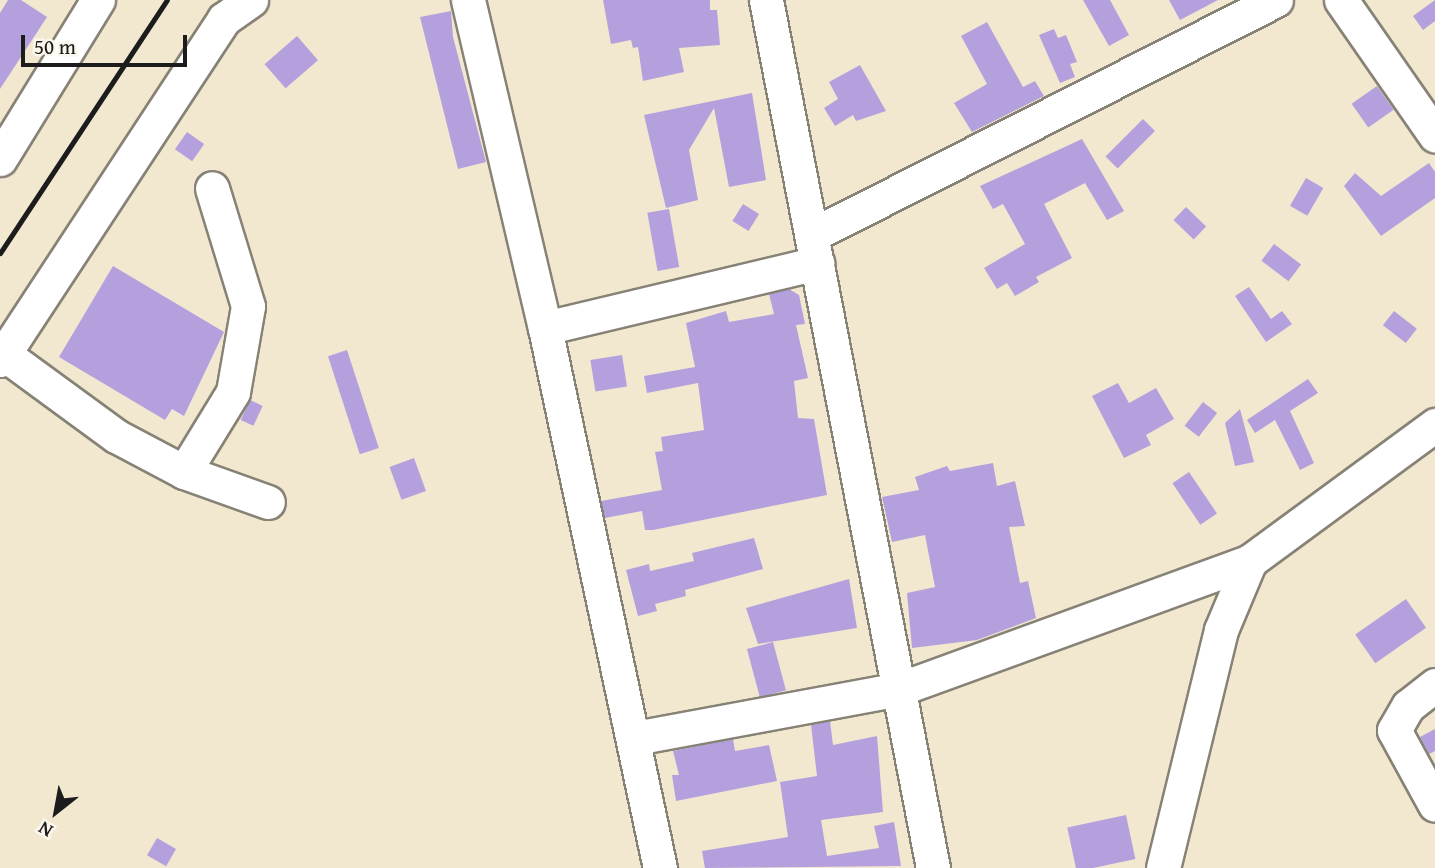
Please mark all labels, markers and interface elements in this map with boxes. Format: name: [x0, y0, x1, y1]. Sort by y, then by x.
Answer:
scale bar: [24, 21, 191, 65]
text: 50 m: [34, 31, 76, 62]
north arrow: [21, 777, 91, 847]
text: N: [33, 815, 58, 845]

